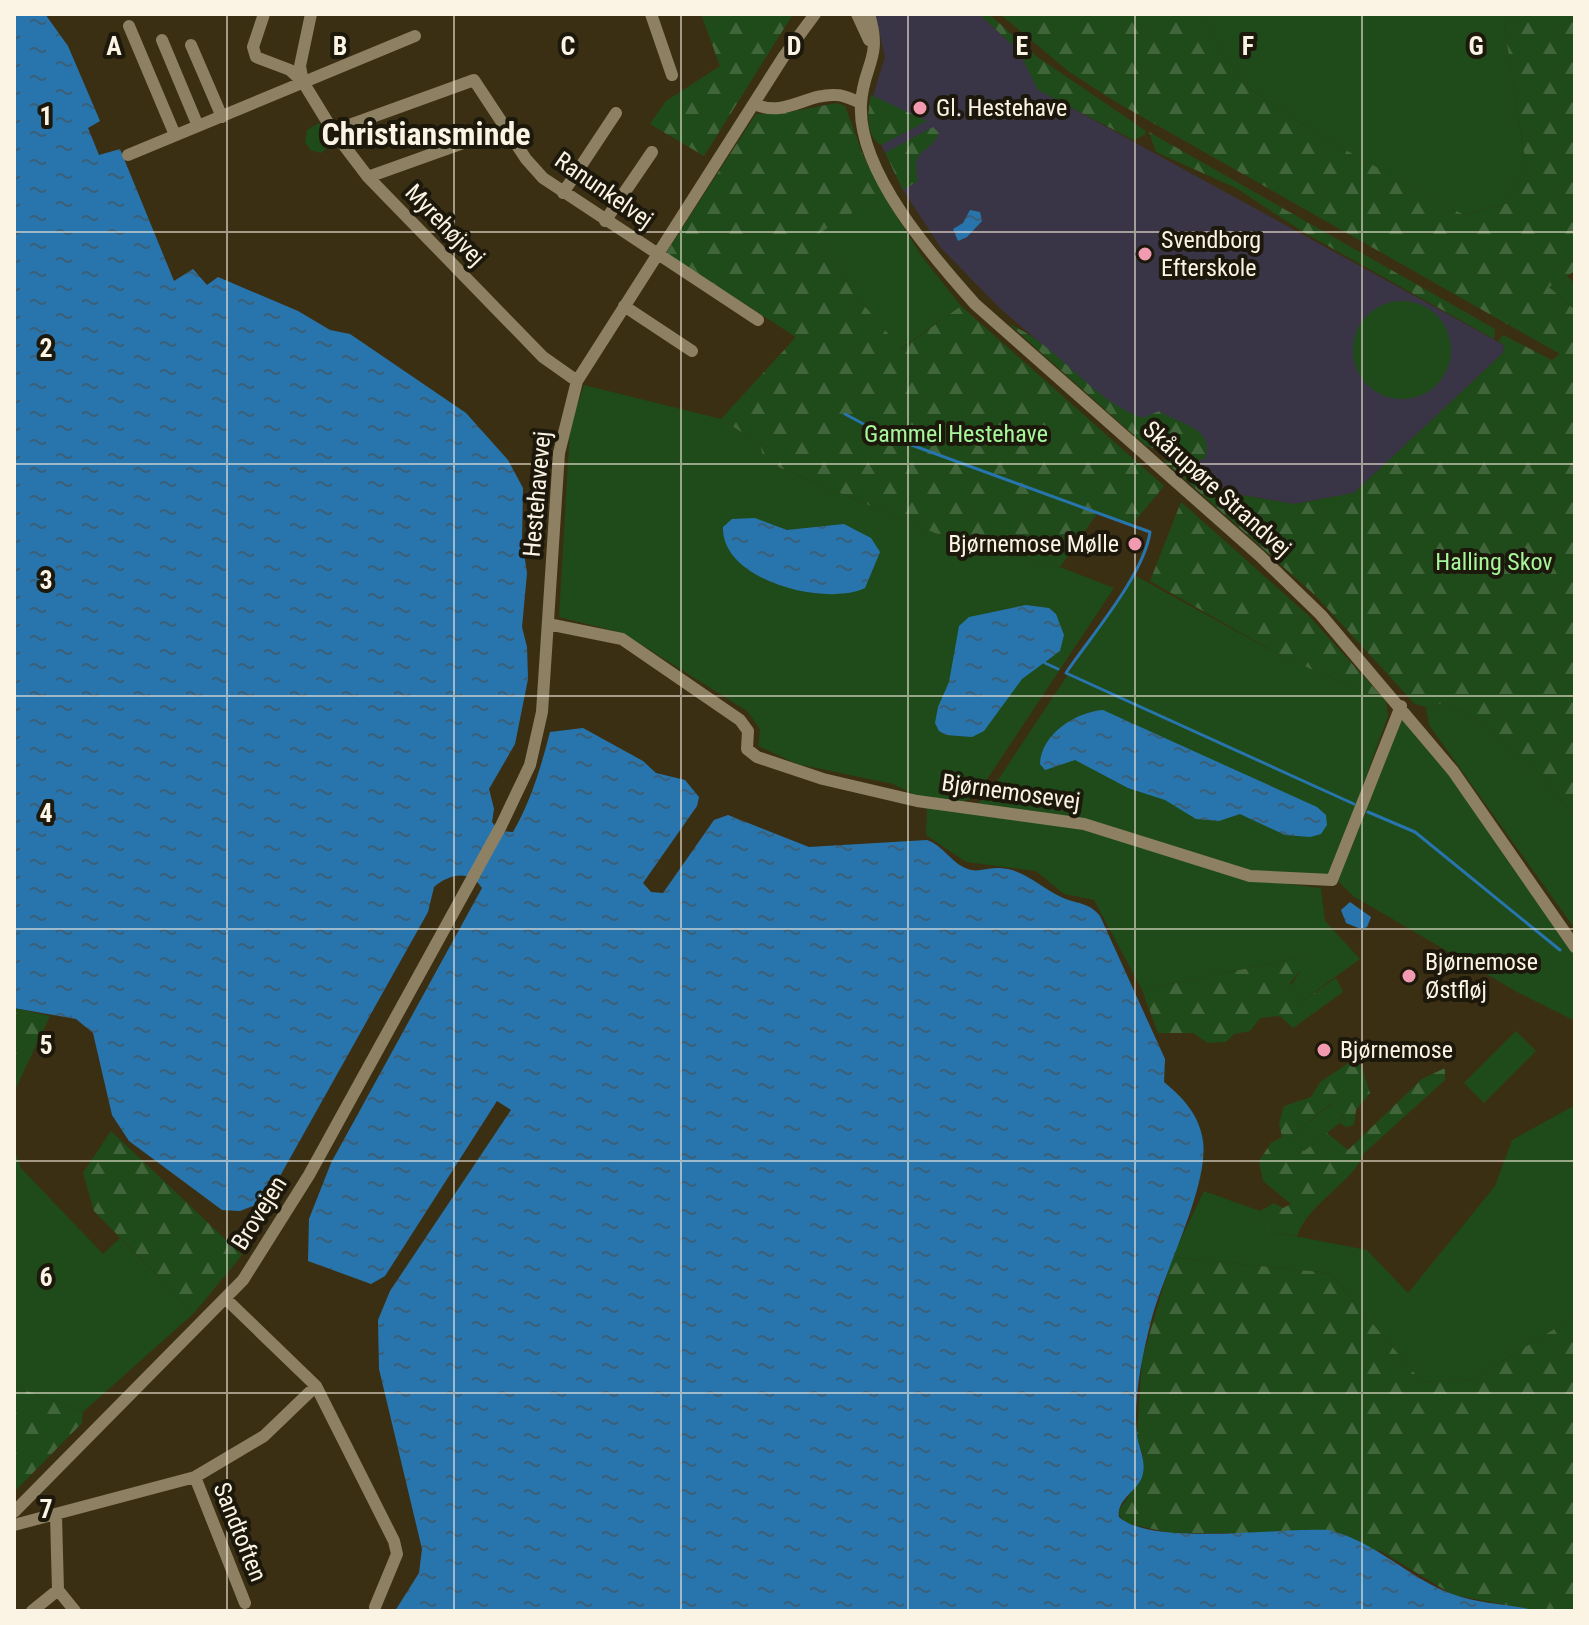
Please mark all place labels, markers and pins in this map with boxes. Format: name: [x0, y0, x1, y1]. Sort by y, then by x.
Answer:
place label: Gl. Hestehave: [936, 94, 1067, 122]
marker: Gl. Hestehave: [911, 99, 929, 117]
place label: Svendborg Efterskole: [1161, 226, 1261, 282]
marker: Svendborg Efterskole: [1136, 245, 1154, 263]
place label: Bjørnemose Mølle: [948, 530, 1119, 558]
marker: Bjørnemose Mølle: [1126, 535, 1144, 553]
place label: Bjørnemose Østfløj: [1425, 948, 1538, 1004]
marker: Bjørnemose Østfløj: [1400, 967, 1418, 985]
place label: Bjørnemose: [1340, 1036, 1453, 1064]
marker: Bjørnemose: [1315, 1041, 1333, 1059]

